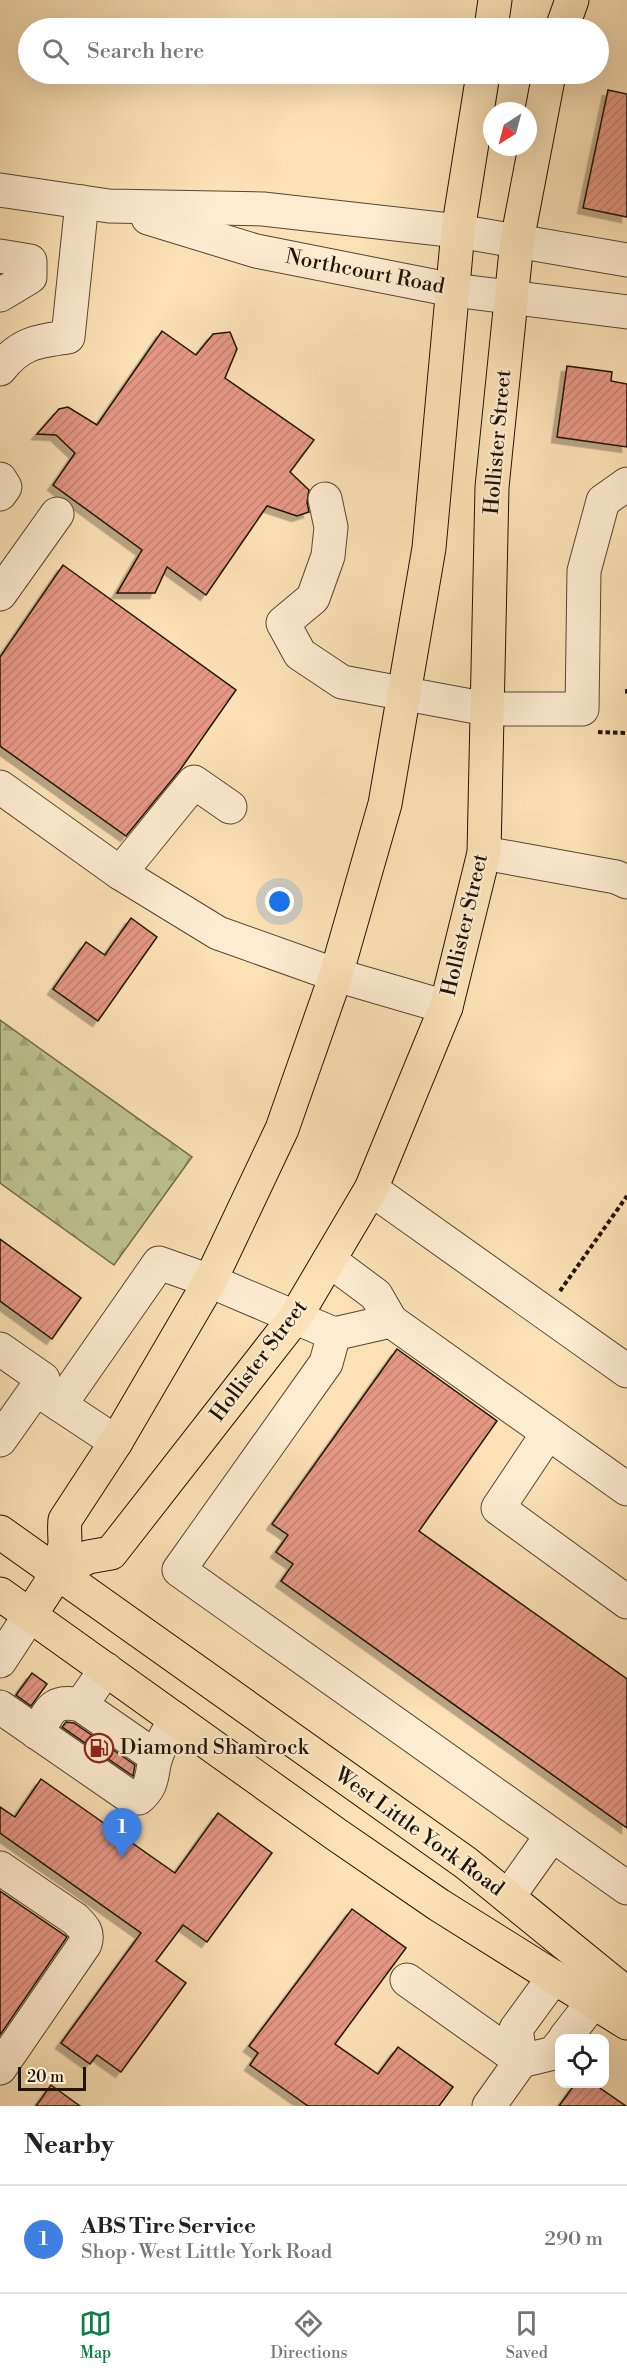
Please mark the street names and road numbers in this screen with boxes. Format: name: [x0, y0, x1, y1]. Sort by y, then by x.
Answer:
street label: Northcourt Road: [283, 244, 447, 300]
street label: Hollister Street: [479, 368, 517, 516]
street label: Hollister Street: [436, 851, 494, 999]
street label: Hollister Street: [205, 1295, 314, 1427]
street label: West Little York Road: [328, 1761, 509, 1902]

